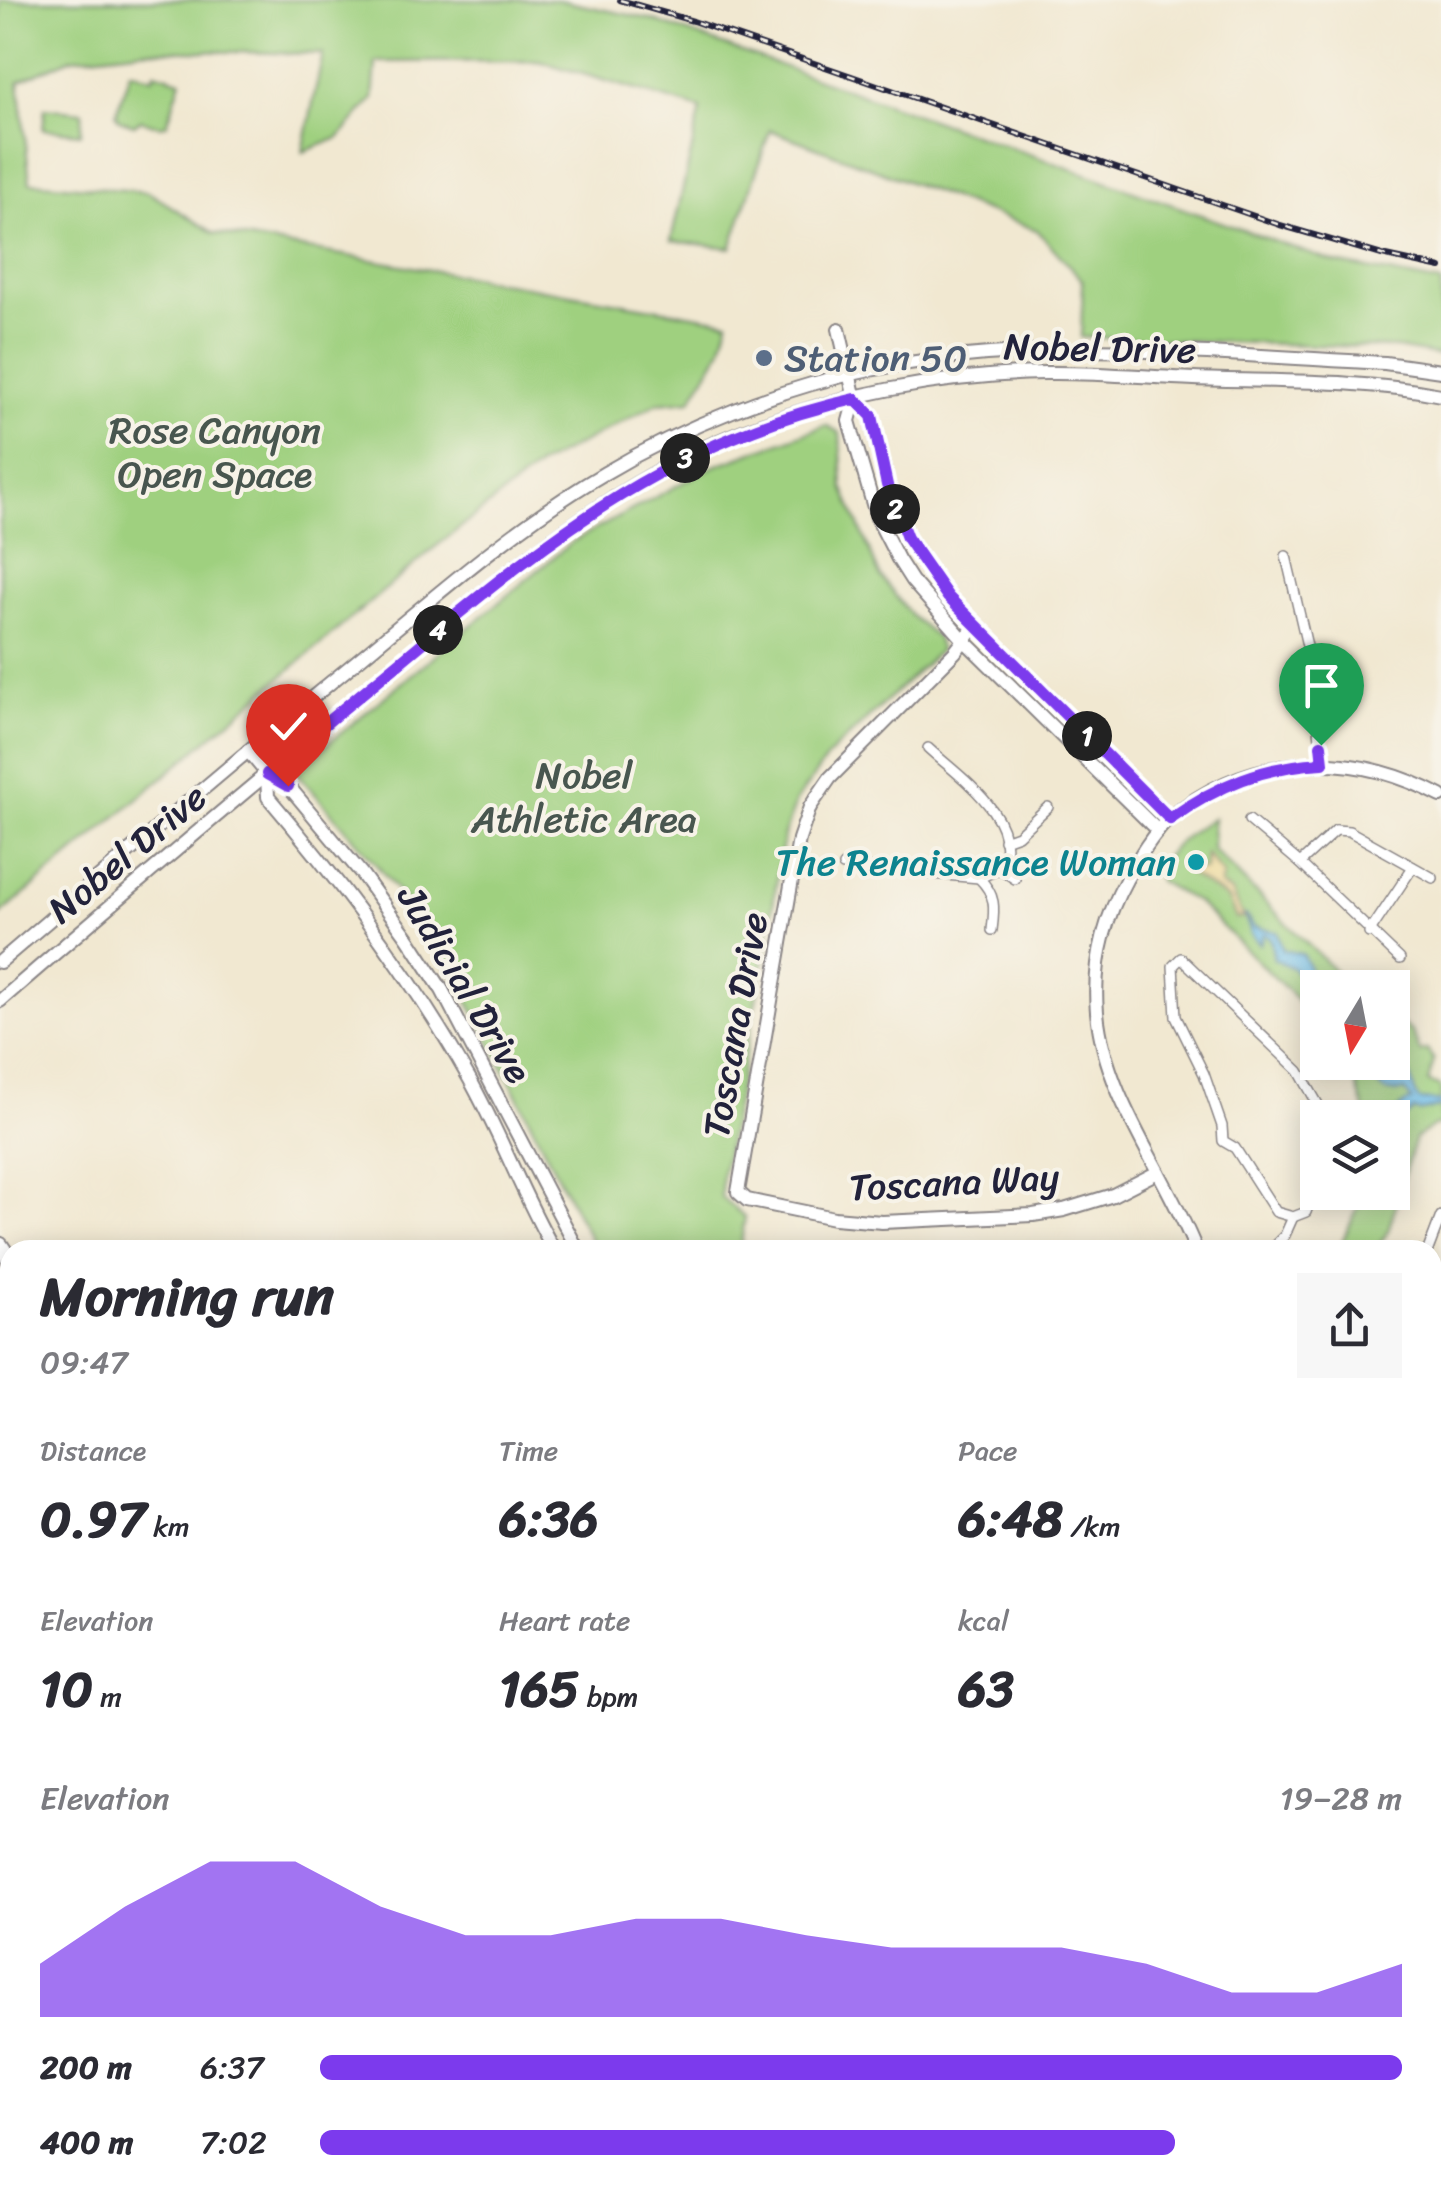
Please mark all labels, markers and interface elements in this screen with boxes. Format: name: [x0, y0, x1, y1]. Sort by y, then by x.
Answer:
street label: Nobel Drive: [1003, 313, 1197, 384]
place label: Station 50: [784, 325, 967, 392]
marker: Station 50: [753, 347, 775, 369]
park label: Rose Canyon Open Space: [109, 397, 321, 508]
pin: 3: [660, 433, 710, 483]
text: 3: [677, 433, 693, 482]
pin: 2: [870, 484, 920, 534]
text: 2: [887, 484, 903, 533]
pin: 4: [413, 605, 463, 655]
text: 4: [429, 605, 447, 654]
pin: [1279, 643, 1364, 746]
icon: arrive: [1294, 658, 1349, 713]
pin: [246, 684, 331, 787]
icon: check: [261, 699, 316, 754]
pin: 1: [1062, 711, 1112, 761]
text: 1: [1081, 711, 1093, 760]
park label: Nobel Athletic Area: [470, 742, 697, 853]
street label: Nobel Drive: [32, 766, 223, 941]
place label: The Renaissance Woman: [776, 829, 1176, 896]
marker: The Renaissance Woman: [1185, 851, 1207, 873]
street label: Judicial Drive: [377, 870, 551, 1097]
street label: Toscana Drive: [683, 907, 788, 1143]
north arrow: [1300, 970, 1410, 1080]
map controls: [1300, 970, 1410, 1210]
button: layers: [1300, 1100, 1410, 1210]
street label: Toscana Way: [847, 1144, 1061, 1221]
text: Morning run: [40, 1248, 334, 1345]
button: share: [1297, 1273, 1402, 1378]
text: 09:47: [40, 1334, 128, 1391]
text: Distance: [40, 1426, 146, 1475]
text: Time: [499, 1426, 558, 1475]
text: Pace: [958, 1426, 1017, 1475]
text: 0.97: [40, 1475, 146, 1564]
text: 6:36: [499, 1475, 598, 1564]
text: 6:48: [958, 1475, 1063, 1564]
text: km: [146, 1502, 190, 1551]
text: /km: [1063, 1502, 1120, 1551]
text: Elevation: [40, 1596, 153, 1645]
text: Heart rate: [499, 1596, 630, 1645]
text: kcal: [958, 1596, 1009, 1645]
text: 10: [40, 1645, 93, 1734]
text: 165: [499, 1645, 579, 1734]
text: 63: [958, 1645, 1014, 1734]
text: m: [93, 1672, 122, 1721]
text: bpm: [579, 1672, 638, 1721]
text: Elevation: [40, 1770, 170, 1827]
text: 19–28 m: [1280, 1770, 1402, 1827]
text: 200 m: [40, 2039, 132, 2096]
text: 6:37: [200, 2039, 264, 2096]
text: 400 m: [40, 2114, 133, 2171]
text: 7:02: [200, 2114, 267, 2171]

